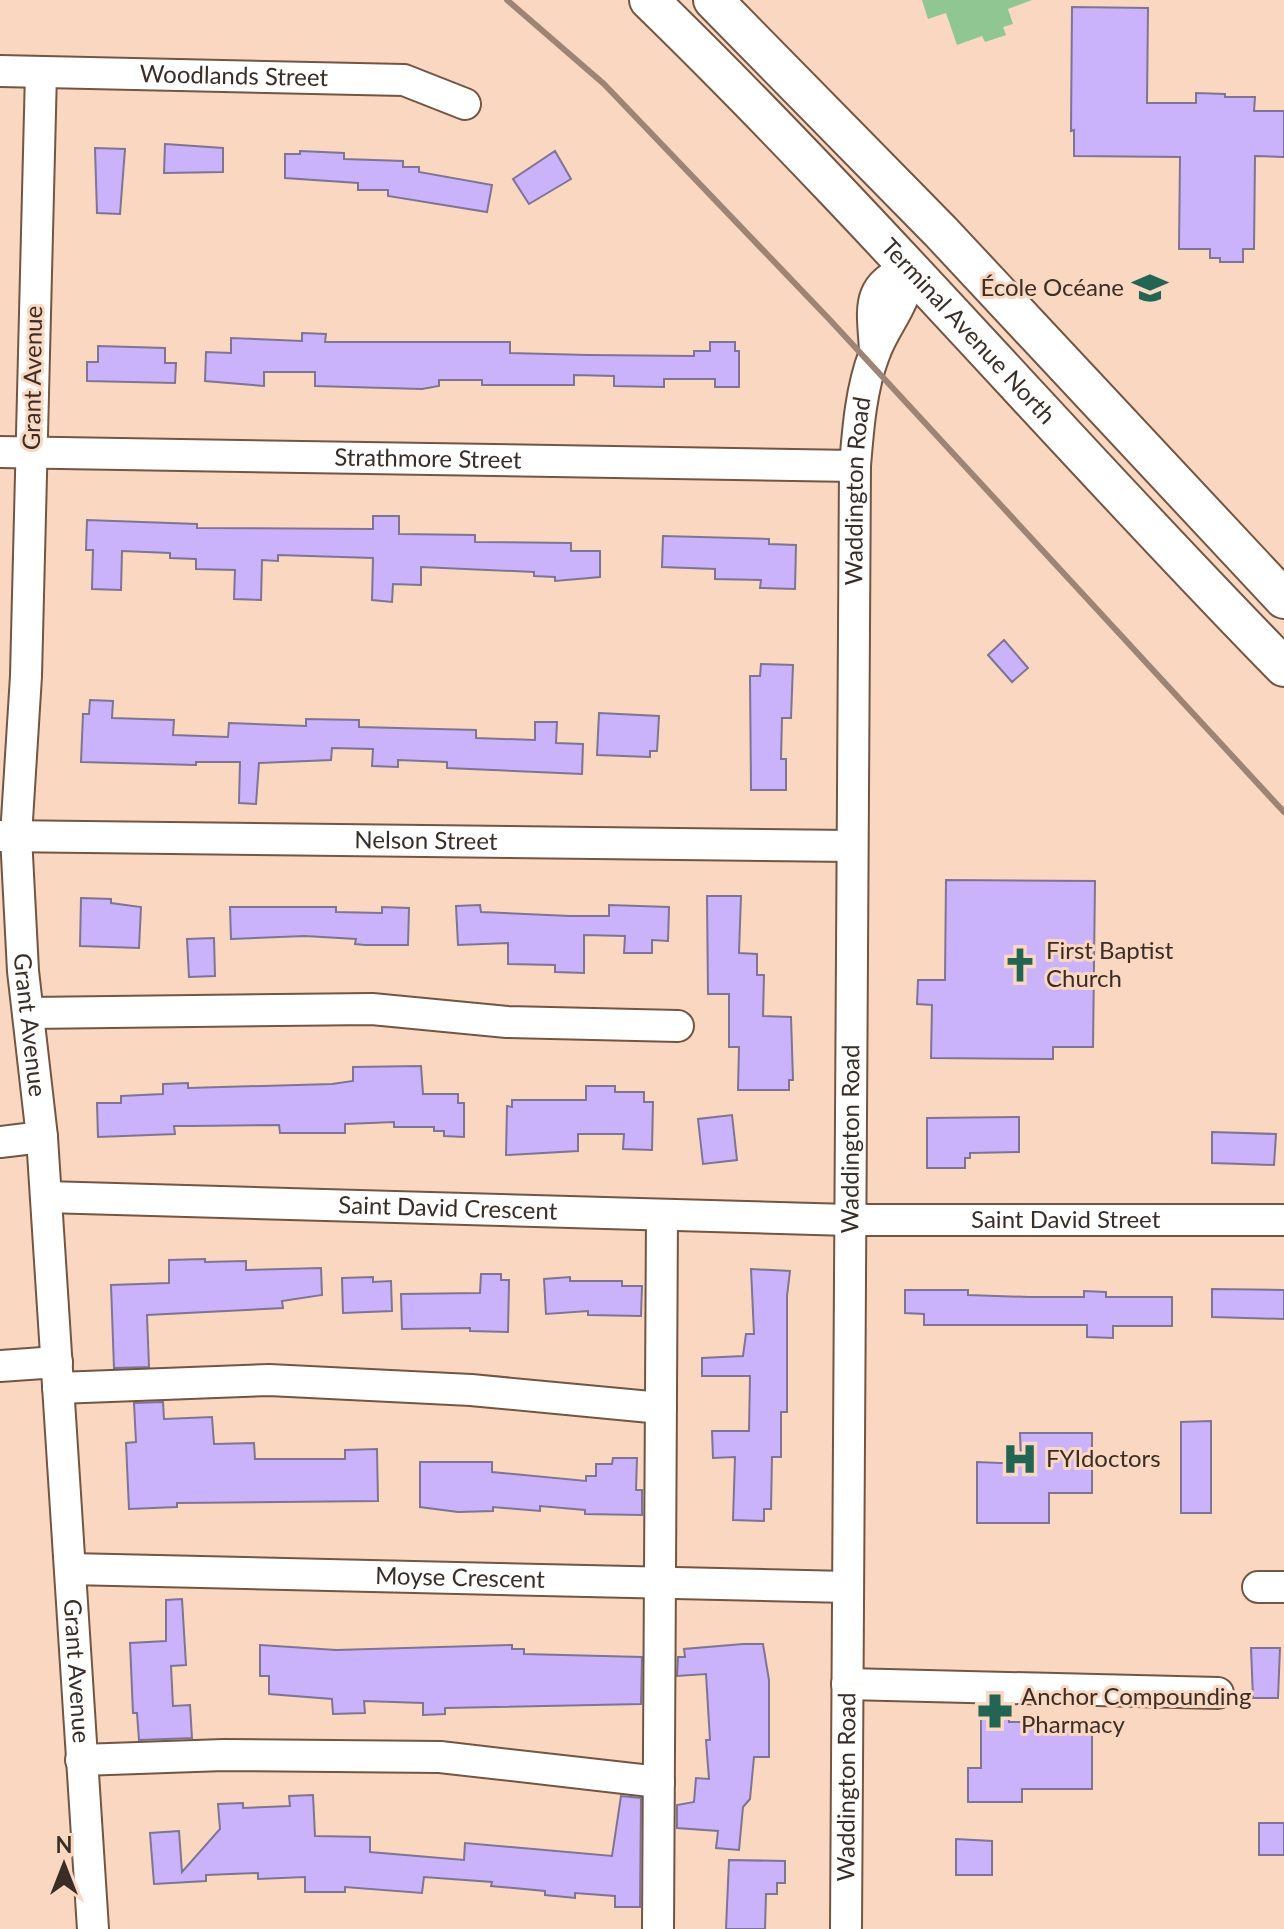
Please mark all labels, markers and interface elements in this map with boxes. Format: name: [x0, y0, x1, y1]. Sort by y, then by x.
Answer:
street label: Woodlands Street: [139, 58, 329, 91]
street label: Terminal Avenue North: [876, 232, 1062, 429]
school or university icon: École Océane: [1131, 269, 1169, 307]
place label: École Océane: [980, 272, 1124, 301]
street label: Grant Avenue: [16, 306, 47, 450]
street label: Waddington Road: [838, 394, 876, 586]
street label: Strathmore Street: [334, 441, 522, 474]
street label: Nelson Street: [354, 824, 498, 855]
place label: First Baptist Church: [1046, 935, 1174, 992]
church icon: First Baptist Church: [1001, 946, 1039, 984]
street label: Grant Avenue: [9, 952, 53, 1098]
street label: Waddington Road: [834, 1044, 864, 1234]
street label: Saint David Crescent: [338, 1189, 558, 1225]
street label: Saint David Street: [971, 1204, 1161, 1233]
hospital icon: FYIdoctors: [1001, 1440, 1039, 1478]
place label: FYIdoctors: [1046, 1443, 1161, 1472]
street label: Moyse Crescent: [375, 1560, 545, 1593]
street label: Grant Avenue: [59, 1598, 97, 1744]
place label: Anchor Compounding Pharmacy: [1021, 1681, 1251, 1738]
street label: Waddington Road: [830, 1692, 860, 1882]
pharmacy icon: Anchor Compounding Pharmacy: [976, 1692, 1014, 1730]
north arrow: [24, 1825, 104, 1905]
text: N: [56, 1831, 72, 1858]

